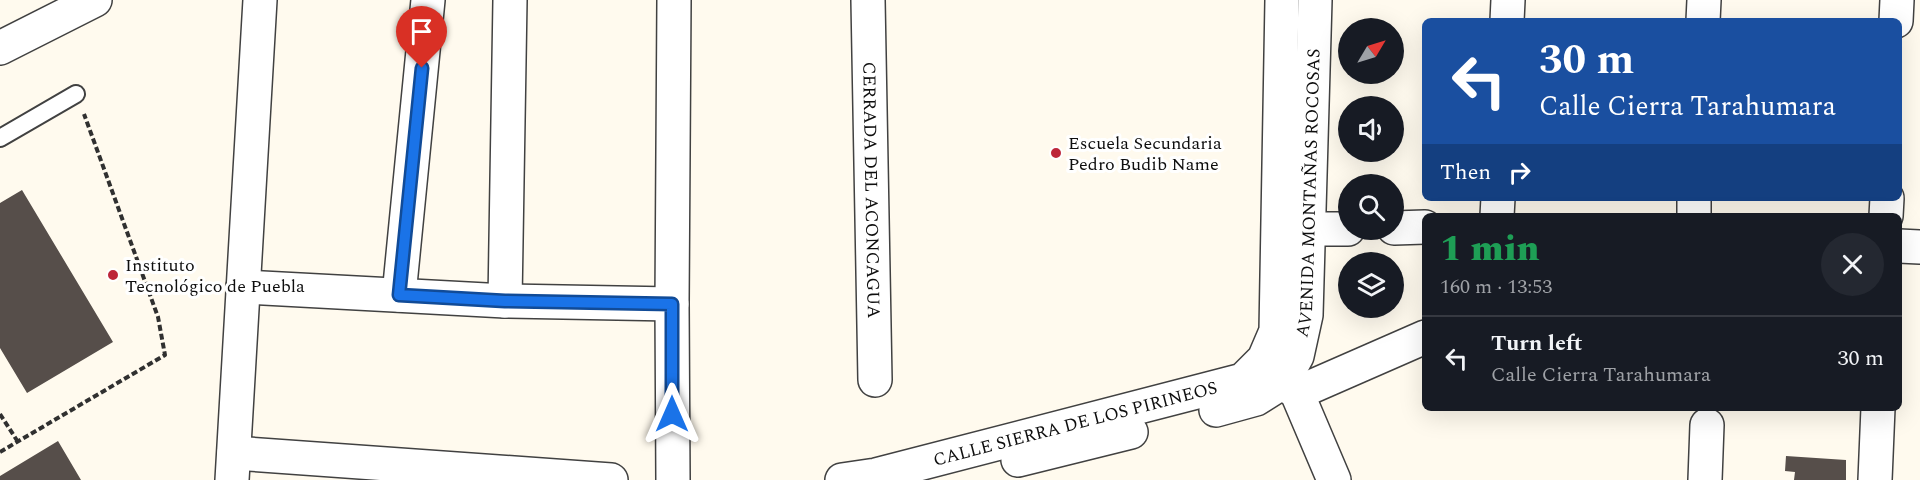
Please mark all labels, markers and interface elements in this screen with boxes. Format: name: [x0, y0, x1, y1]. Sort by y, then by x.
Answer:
pin: [396, 6, 447, 68]
icon: arrive: [405, 15, 438, 48]
north arrow: [1338, 18, 1404, 84]
map controls: [1338, 18, 1404, 318]
text: 30 m: [1539, 29, 1634, 92]
icon: left: [1440, 42, 1518, 120]
street label: AVENIDA MONTAÑAS ROCOSAS: [1288, 48, 1327, 340]
street label: CERRADA DEL ACONCAGUA: [856, 61, 887, 319]
text: Calle Cierra Tarahumara: [1539, 86, 1836, 128]
button: sound: [1338, 96, 1404, 162]
place label: Escuela Secundaria Pedro Budib Name: [1068, 130, 1222, 178]
marker: Escuela Secundaria Pedro Budib Name: [1049, 146, 1063, 160]
text: Then: [1440, 156, 1491, 189]
icon: right: [1503, 156, 1536, 189]
button: search: [1338, 174, 1404, 240]
text: 1 min: [1440, 222, 1540, 277]
button: close: [1821, 233, 1884, 296]
place label: Instituto Tecnológico de Puebla: [125, 252, 305, 300]
button: layers: [1338, 252, 1404, 318]
marker: Instituto Tecnológico de Puebla: [106, 268, 120, 282]
text: 160 m · 13:53: [1440, 272, 1552, 302]
text: Turn left: [1491, 327, 1583, 360]
icon: left: [1440, 342, 1473, 375]
text: 30 m: [1838, 342, 1884, 375]
text: Calle Cierra Tarahumara: [1491, 360, 1711, 390]
street label: CALLE SIERRA DE LOS PIRINEOS: [930, 374, 1220, 473]
position arrow: [640, 382, 704, 446]

